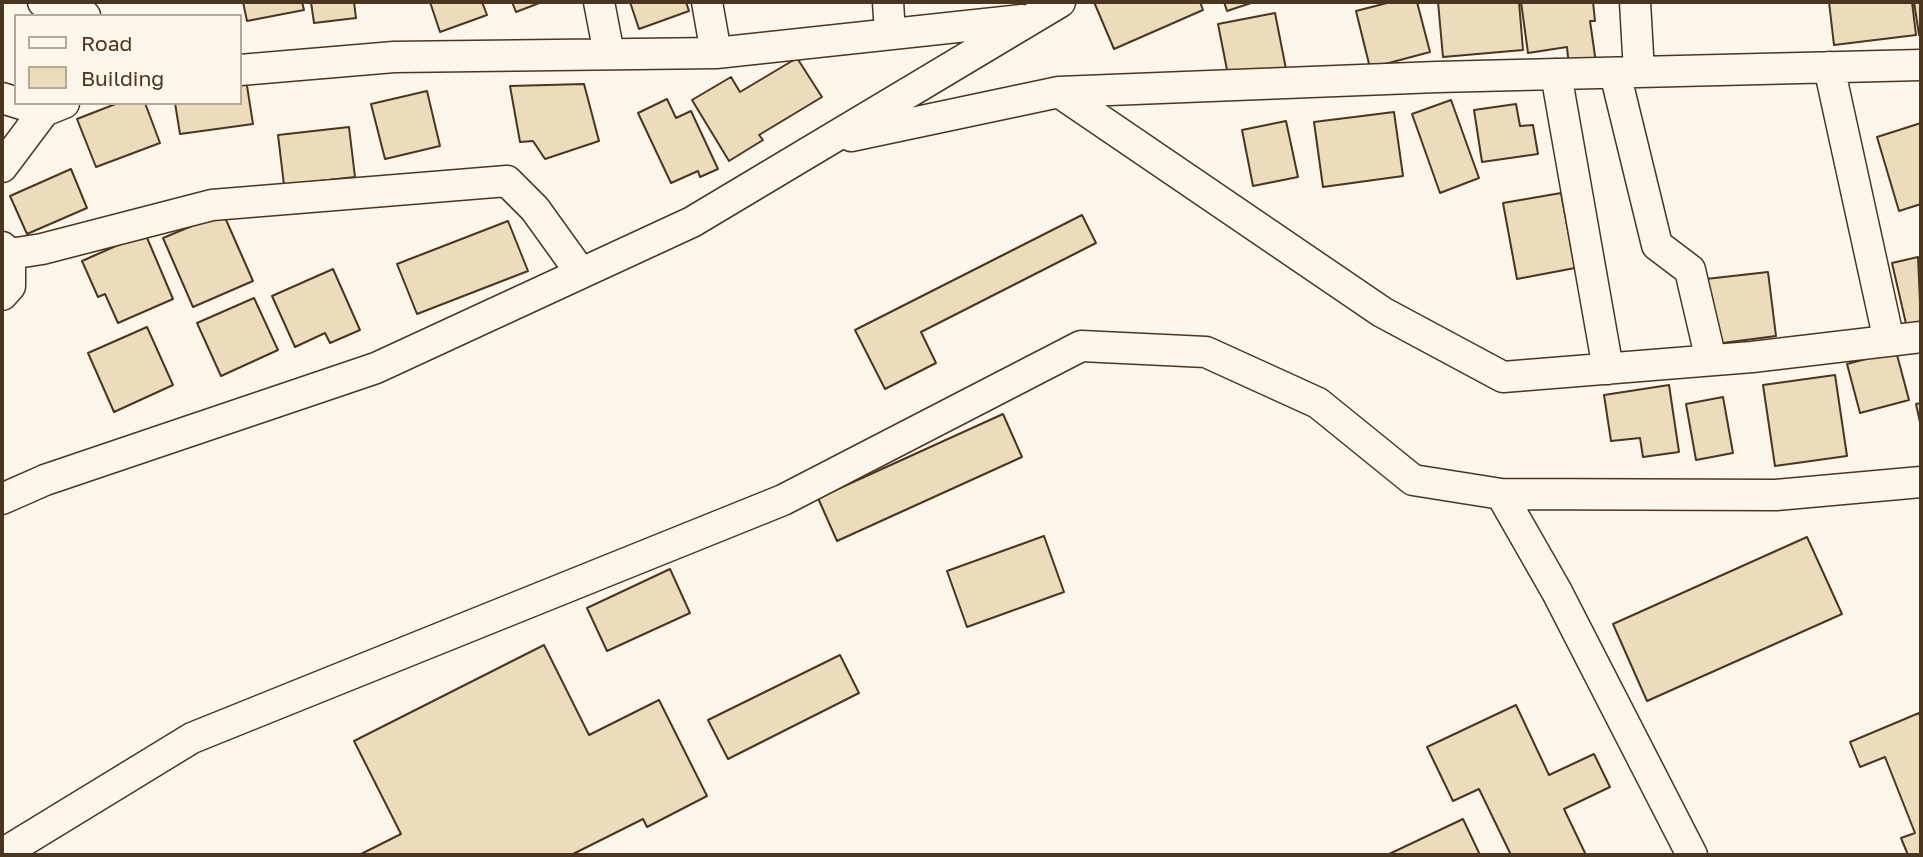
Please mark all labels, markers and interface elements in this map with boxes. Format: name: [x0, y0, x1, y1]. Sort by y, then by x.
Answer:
legend: [14, 14, 242, 105]
text: Road: [81, 30, 132, 56]
text: Building: [81, 65, 164, 91]

